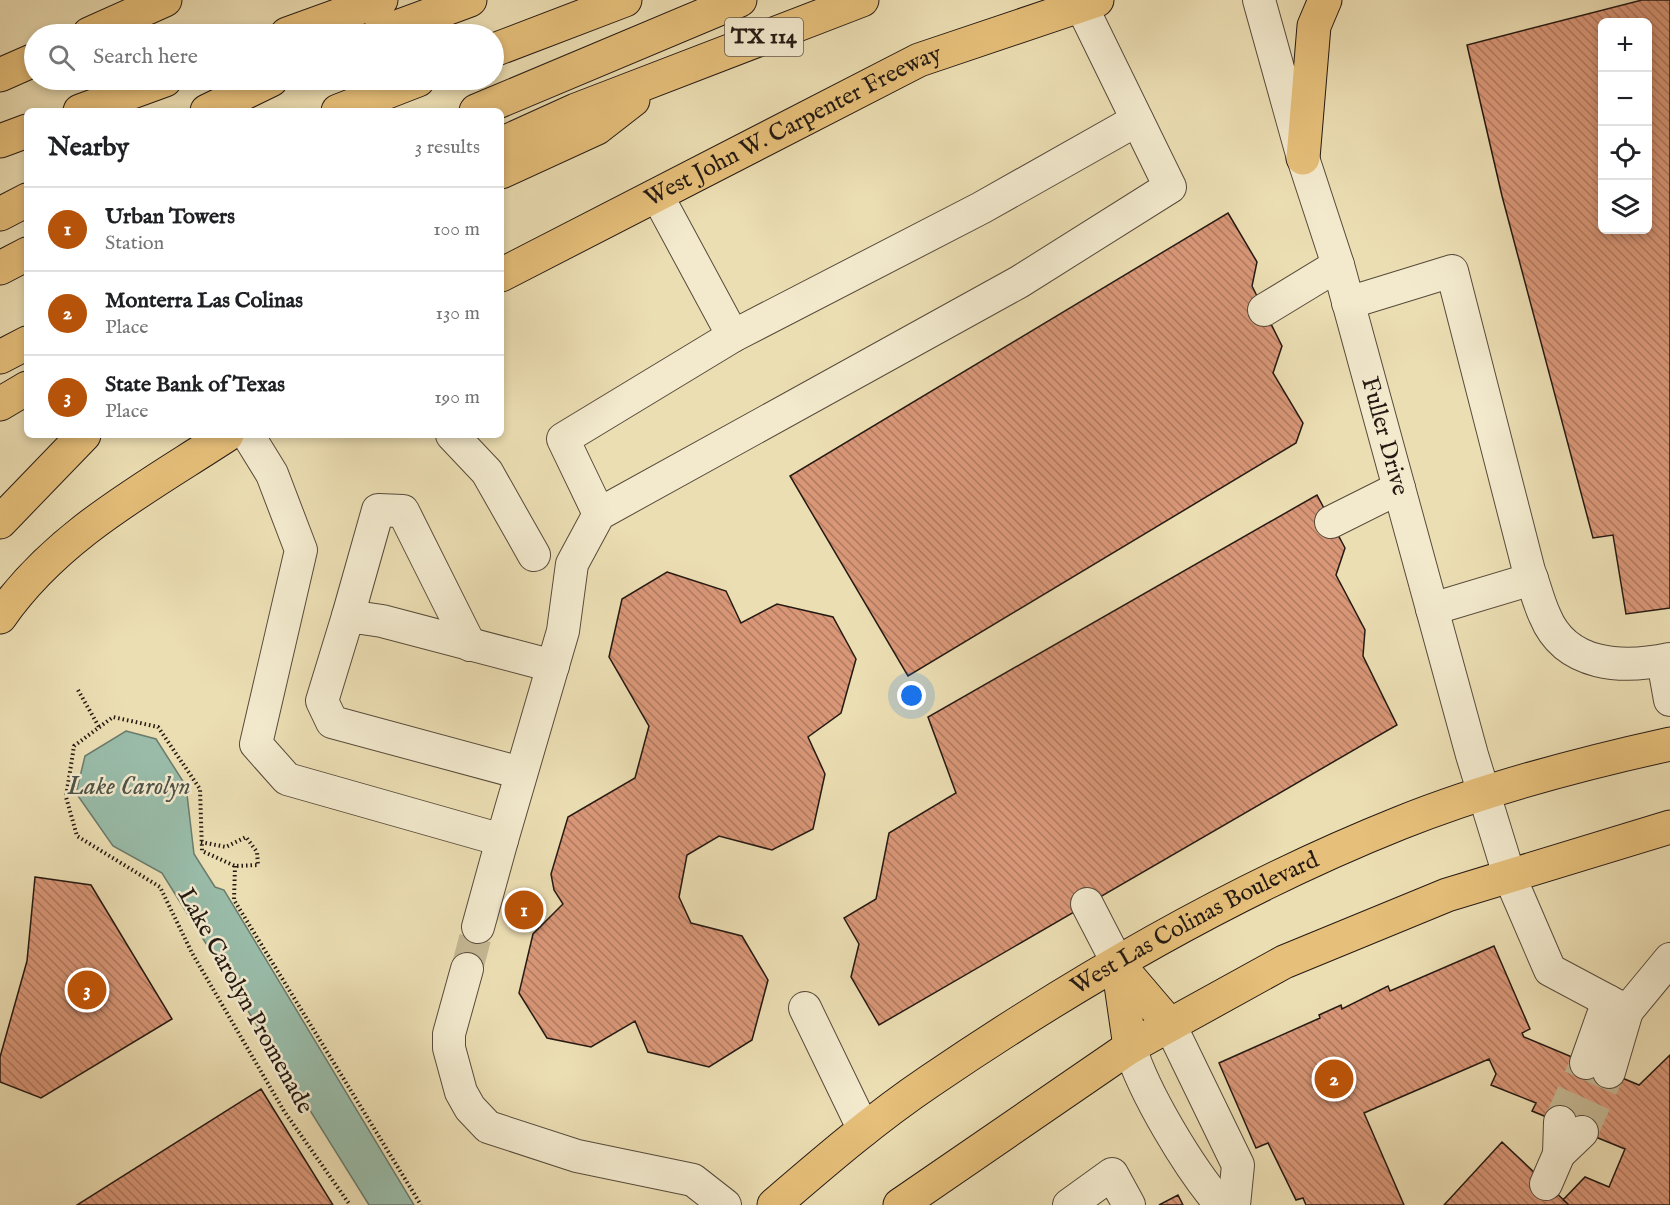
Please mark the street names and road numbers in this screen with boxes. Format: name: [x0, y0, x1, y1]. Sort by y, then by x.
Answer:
road number: TX 114: [725, 18, 803, 56]
street label: West John W. Carpenter Freeway: [639, 38, 946, 214]
street label: Fuller Drive: [1354, 373, 1416, 499]
street label: West Las Colinas Boulevard: [1065, 844, 1324, 1002]
street label: Lake Carolyn Promenade: [170, 883, 320, 1119]

